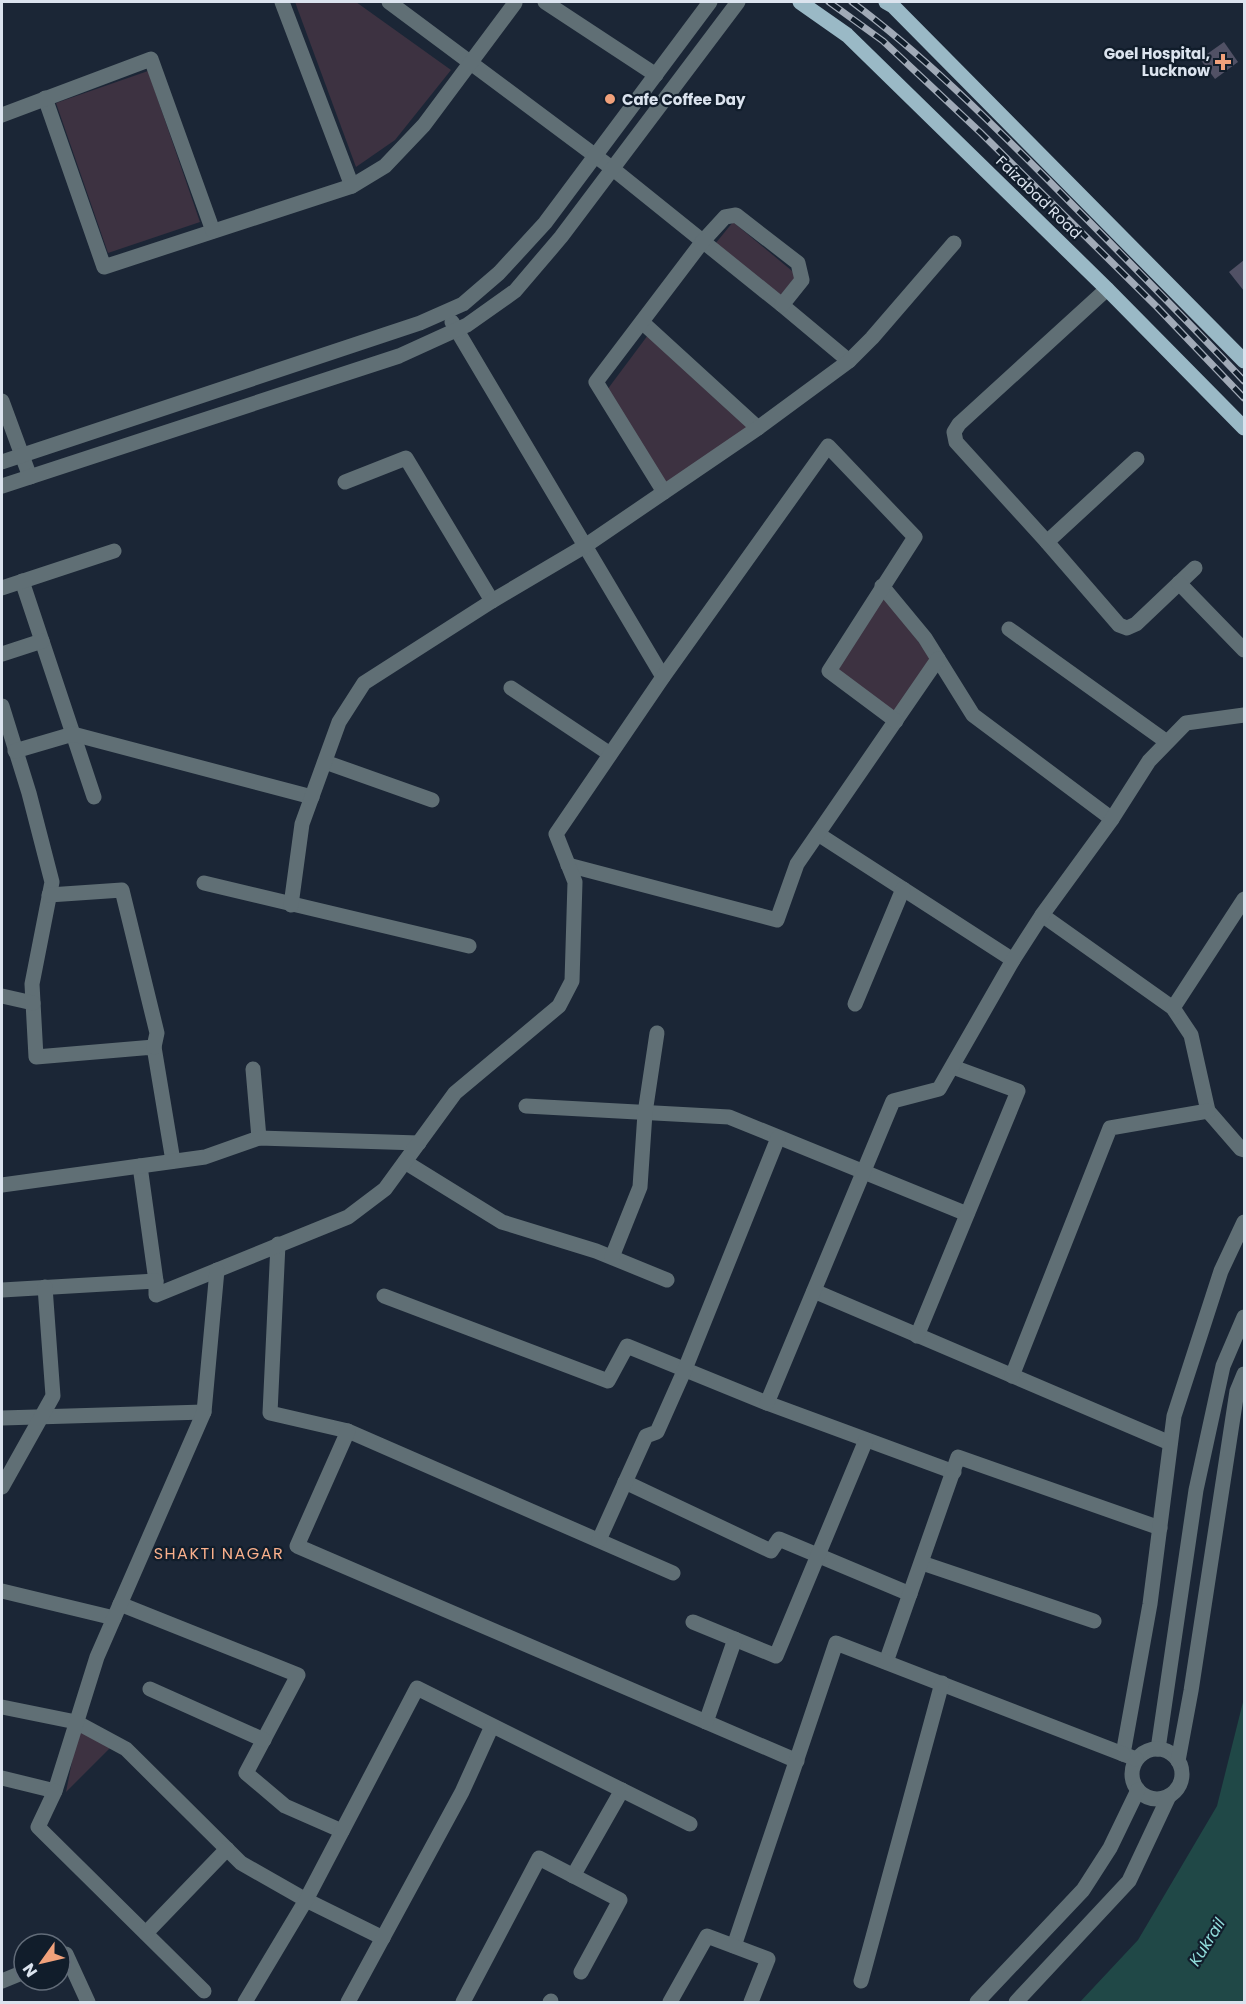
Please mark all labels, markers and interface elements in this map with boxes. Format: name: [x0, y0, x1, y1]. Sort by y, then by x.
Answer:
place label: Goel Hospital, Lucknow: [1104, 43, 1210, 81]
marker: Goel Hospital, Lucknow: [1214, 53, 1232, 71]
place label: Cafe Coffee Day: [622, 89, 746, 110]
marker: Cafe Coffee Day: [603, 92, 617, 106]
street label: Faizabad Road: [992, 151, 1086, 243]
district label: SHAKTI NAGAR: [154, 1542, 284, 1565]
water label: Kukrail: [1183, 1914, 1231, 1970]
north arrow: [12, 1932, 72, 1992]
text: N: [17, 1959, 43, 1982]

